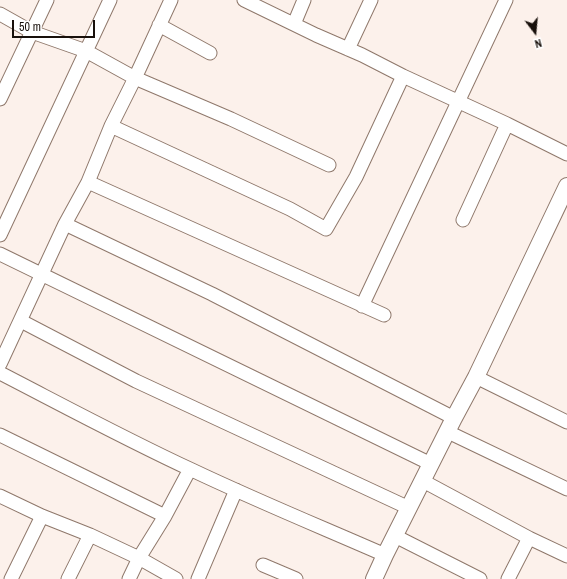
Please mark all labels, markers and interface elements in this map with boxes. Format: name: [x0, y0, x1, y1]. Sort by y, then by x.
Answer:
scale bar: [14, 12, 97, 38]
north arrow: [515, 12, 555, 52]
text: 50 m: [19, 19, 41, 35]
text: N: [533, 36, 543, 51]

